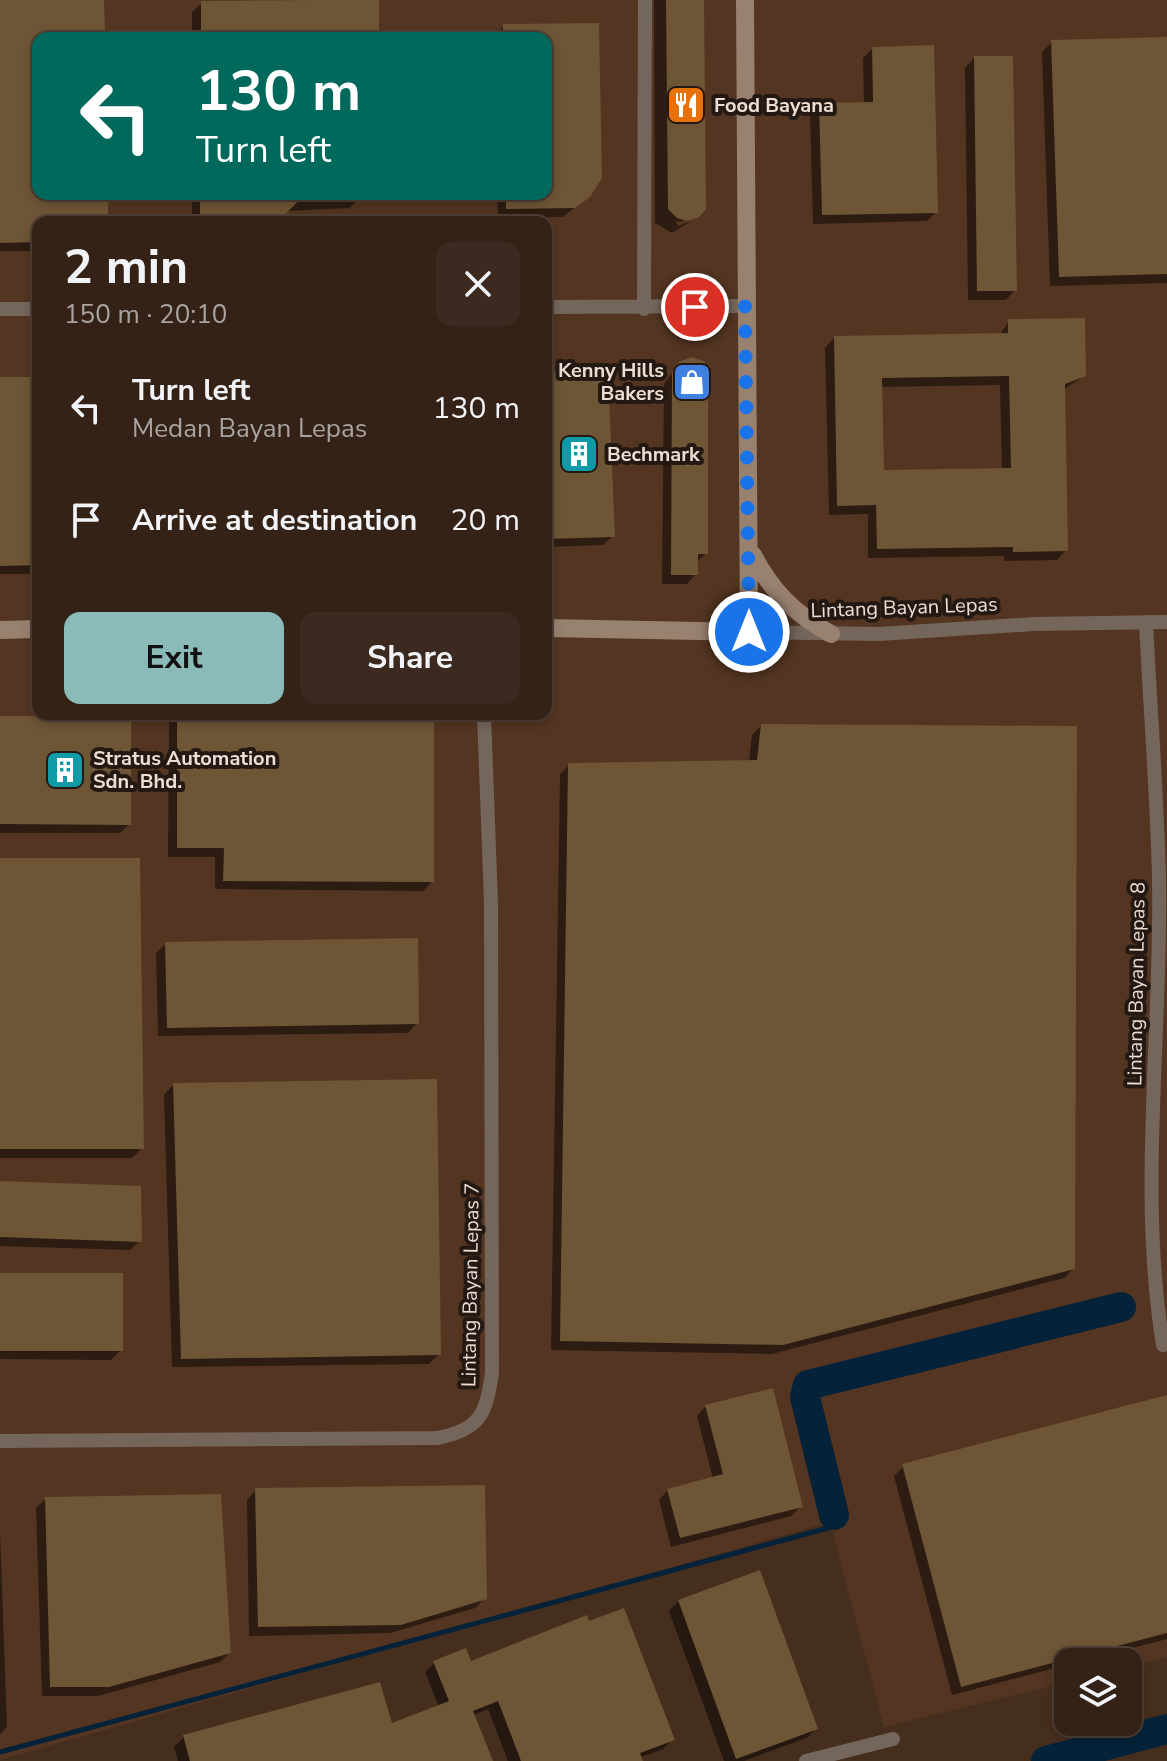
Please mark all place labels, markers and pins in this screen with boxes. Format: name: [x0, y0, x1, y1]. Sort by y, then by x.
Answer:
restaurant icon: Food Bayana: [665, 84, 707, 126]
place label: Food Bayana: [714, 92, 834, 119]
pin: [661, 273, 729, 341]
place label: Kenny Hills Bakers: [558, 357, 664, 407]
shop icon: Kenny Hills Bakers: [671, 361, 713, 403]
building icon: Bechmark: [558, 433, 600, 475]
place label: Bechmark: [607, 441, 701, 468]
place label: Stratus Automation Sdn. Bhd.: [93, 745, 276, 795]
building icon: Stratus Automation Sdn. Bhd.: [44, 749, 86, 791]

